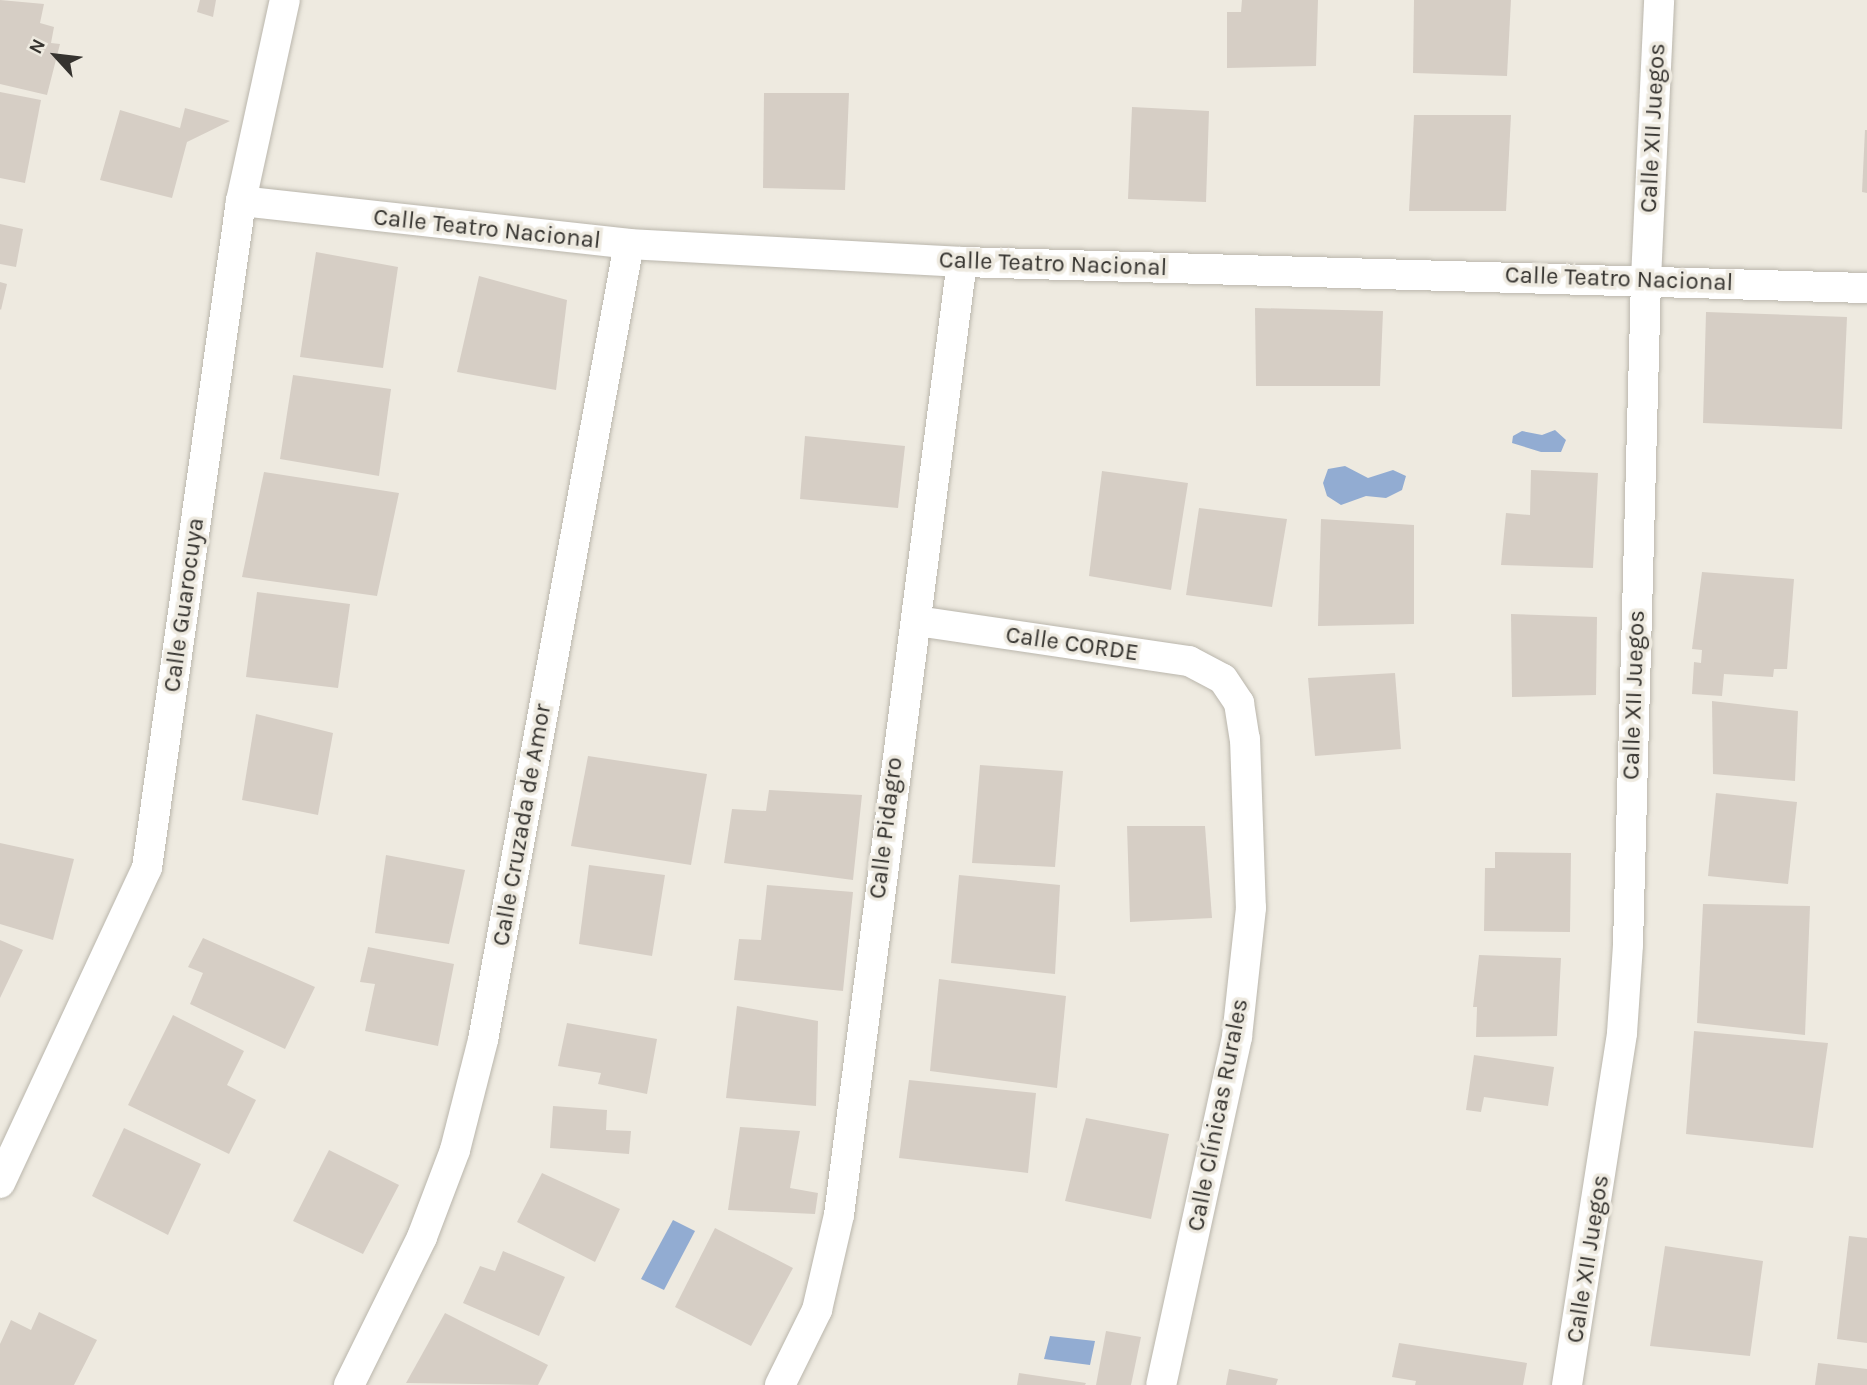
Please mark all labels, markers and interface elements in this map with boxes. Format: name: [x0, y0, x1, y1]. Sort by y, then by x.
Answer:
north arrow: [21, 21, 91, 91]
text: N: [24, 35, 50, 58]
street label: Calle XII Juegos: [1634, 42, 1672, 214]
street label: Calle Teatro Nacional: [372, 203, 602, 255]
street label: Calle Teatro Nacional: [938, 246, 1168, 282]
street label: Calle Teatro Nacional: [1504, 261, 1734, 297]
street label: Calle Guarocuya: [158, 516, 210, 694]
street label: Calle XII Juegos: [1617, 610, 1651, 780]
street label: Calle CORDE: [1004, 620, 1140, 668]
street label: Calle Cruzada de Amor: [487, 702, 557, 948]
street label: Calle Pidagro: [863, 755, 909, 901]
street label: Calle Clínicas Rurales: [1181, 996, 1255, 1234]
street label: Calle XII Juegos: [1561, 1173, 1615, 1345]

